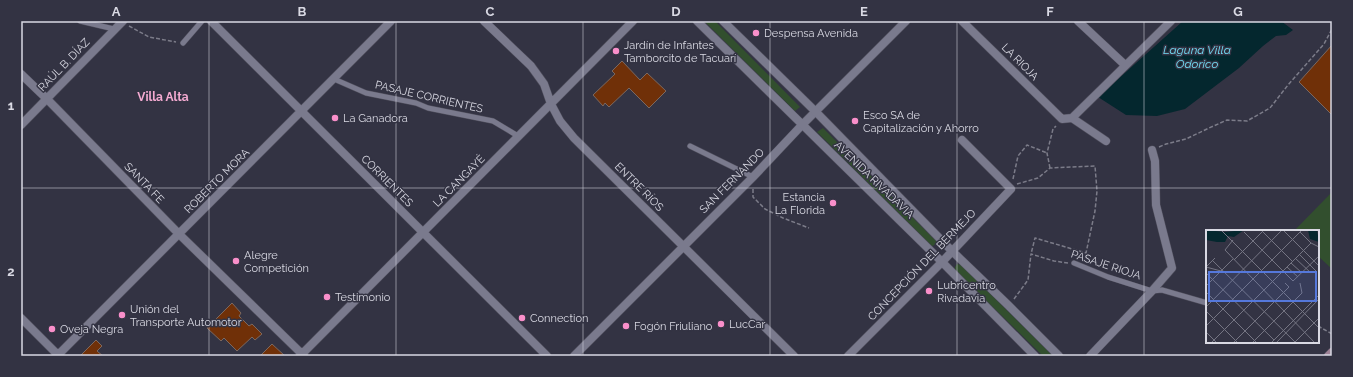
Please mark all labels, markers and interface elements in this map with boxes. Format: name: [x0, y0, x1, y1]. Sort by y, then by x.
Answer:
text: A: [112, 4, 121, 19]
text: B: [298, 4, 307, 19]
text: C: [486, 4, 495, 19]
text: D: [671, 4, 681, 19]
text: E: [860, 4, 868, 19]
text: F: [1046, 4, 1054, 19]
text: G: [1233, 4, 1243, 19]
place label: Despensa Avenida: [764, 27, 858, 40]
marker: Despensa Avenida: [751, 28, 761, 38]
street label: RAÚL B. DÍAZ: [35, 35, 93, 94]
place label: Jardín de Infantes Tamborcito de Tacuarí: [624, 39, 737, 65]
street label: LA RIOJA: [999, 41, 1042, 84]
water label: Laguna Villa Odorico: [1163, 43, 1231, 71]
marker: Jardín de Infantes Tamborcito de Tacuarí: [611, 46, 621, 56]
street label: PASAJE CORRIENTES: [374, 78, 485, 116]
district label: Villa Alta: [137, 90, 189, 104]
text: 1: [8, 98, 15, 113]
place label: Esco SA de Capitalización y Ahorro: [863, 109, 979, 135]
place label: La Ganadora: [343, 112, 408, 125]
marker: La Ganadora: [330, 113, 340, 123]
marker: Esco SA de Capitalización y Ahorro: [850, 116, 860, 126]
street label: AVENIDA RIVADAVIA: [831, 139, 917, 222]
street label: ROBERTO MORA: [182, 145, 253, 216]
street label: SAN FERNANDO: [697, 146, 767, 216]
street label: LA CANGAYÉ: [430, 151, 488, 210]
street label: CORRIENTES: [358, 152, 416, 210]
street label: ENTRE RÍOS: [612, 159, 667, 214]
street label: SANTA FE: [121, 160, 167, 206]
place label: Estancia La Florida: [775, 191, 825, 217]
marker: Estancia La Florida: [828, 198, 838, 208]
street label: CONCEPCIÓN DEL BERMEJO: [865, 206, 979, 323]
inset map: [1206, 230, 1319, 343]
street label: PASAJE RIOJA: [1069, 248, 1143, 283]
place label: Alegre Competición: [244, 249, 309, 275]
marker: Alegre Competición: [231, 256, 241, 266]
text: 2: [7, 264, 15, 279]
place label: Lubricentro Rivadavia: [937, 279, 996, 305]
marker: Lubricentro Rivadavia: [924, 286, 934, 296]
place label: Testimonio: [335, 291, 391, 304]
marker: Testimonio: [322, 292, 332, 302]
place label: Unión del Transporte Automotor: [130, 303, 242, 329]
marker: Unión del Transporte Automotor: [117, 310, 127, 320]
place label: Connection: [530, 312, 588, 325]
marker: Connection: [517, 313, 527, 323]
place label: LucCar: [729, 318, 765, 331]
marker: LucCar: [716, 319, 726, 329]
place label: Fogón Friuliano: [634, 320, 713, 333]
marker: Fogón Friuliano: [621, 321, 631, 331]
place label: Oveja Negra: [60, 323, 123, 336]
marker: Oveja Negra: [47, 324, 57, 334]

